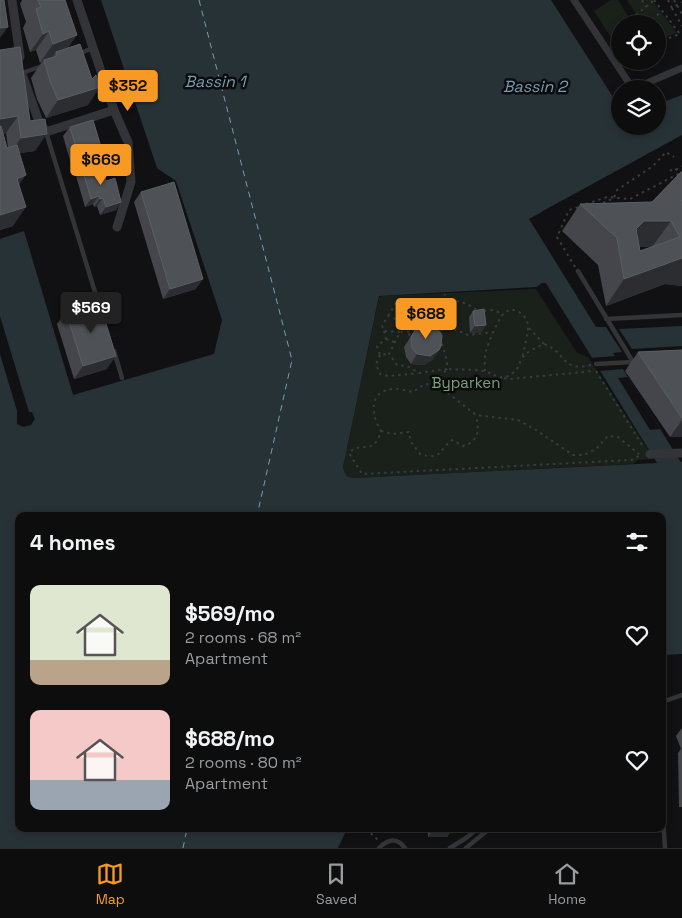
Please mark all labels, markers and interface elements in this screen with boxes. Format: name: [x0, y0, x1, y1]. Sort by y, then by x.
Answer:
map controls: [611, 15, 666, 135]
button: locate: [611, 15, 666, 70]
pin: $352: [98, 70, 158, 112]
water label: Bassin 1: [184, 71, 248, 92]
text: $352: [109, 75, 147, 96]
water label: Bassin 2: [503, 76, 569, 97]
button: layers: [611, 80, 666, 135]
pin: $669: [71, 144, 131, 186]
text: $669: [81, 149, 121, 170]
pin: $569: [61, 292, 121, 334]
text: $569: [71, 297, 111, 318]
pin: $688: [396, 298, 456, 340]
text: $688: [407, 303, 445, 324]
park label: Byparken: [432, 373, 500, 392]
icon: filters: [623, 528, 651, 556]
text: 4 homes: [30, 529, 116, 556]
text: $569/mo: [185, 600, 275, 627]
icon: home: [70, 605, 130, 665]
icon: heart: [623, 621, 651, 649]
text: 2 rooms · 68 m²: [185, 627, 301, 648]
text: Apartment: [185, 648, 268, 669]
text: $688/mo: [185, 725, 275, 752]
icon: home: [70, 730, 130, 790]
icon: heart: [623, 746, 651, 774]
text: 2 rooms · 80 m²: [185, 752, 302, 773]
text: Apartment: [185, 773, 268, 794]
tab: Map: [96, 860, 125, 908]
tab: Saved: [316, 860, 357, 908]
tab: Home: [548, 860, 586, 908]

